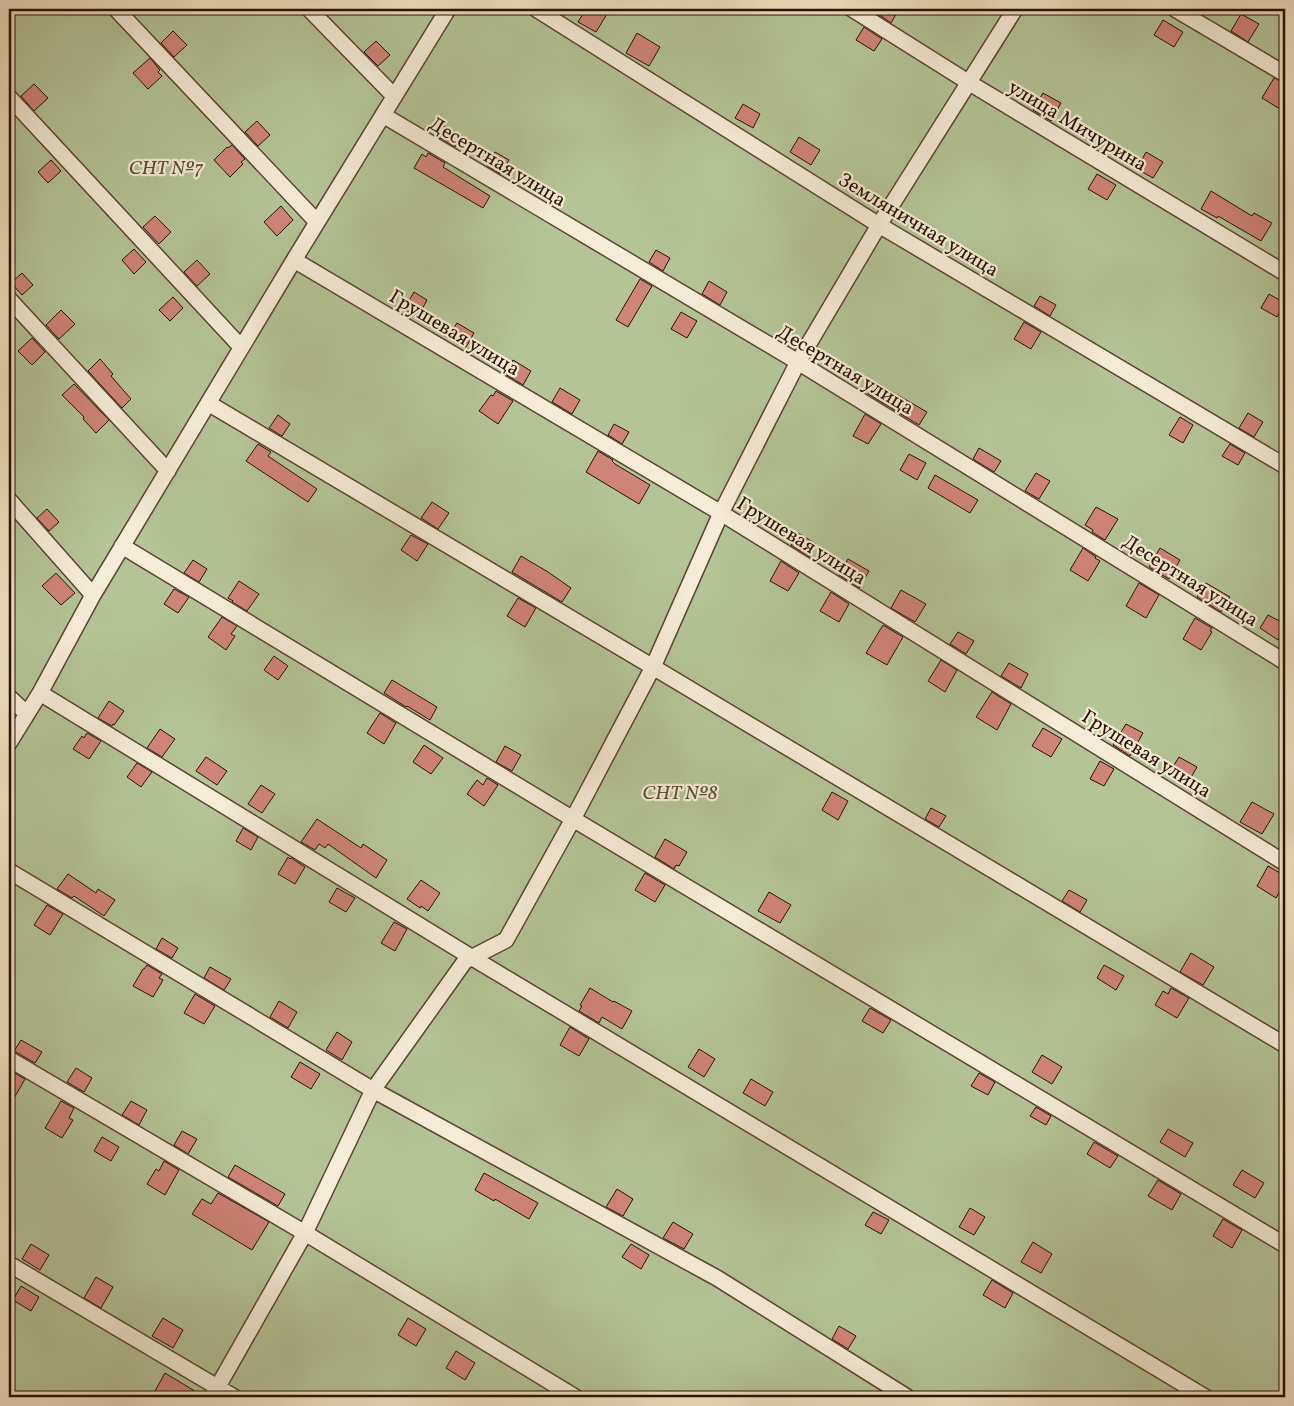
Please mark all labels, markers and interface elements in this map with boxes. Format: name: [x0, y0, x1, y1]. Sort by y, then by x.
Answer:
street label: улица Мичурина: [1002, 74, 1152, 179]
street label: Десертная улица: [423, 111, 571, 215]
park label: СНТ №7: [129, 155, 204, 183]
street label: Земляничная улица: [832, 167, 1003, 285]
street label: Грушевая улица: [383, 284, 525, 384]
street label: Десертная улица: [771, 319, 919, 423]
street label: Грушевая улица: [731, 491, 871, 593]
street label: Десертная улица: [1117, 529, 1263, 635]
street label: Грушевая улица: [1076, 704, 1216, 806]
park label: СНТ №8: [642, 780, 718, 808]

